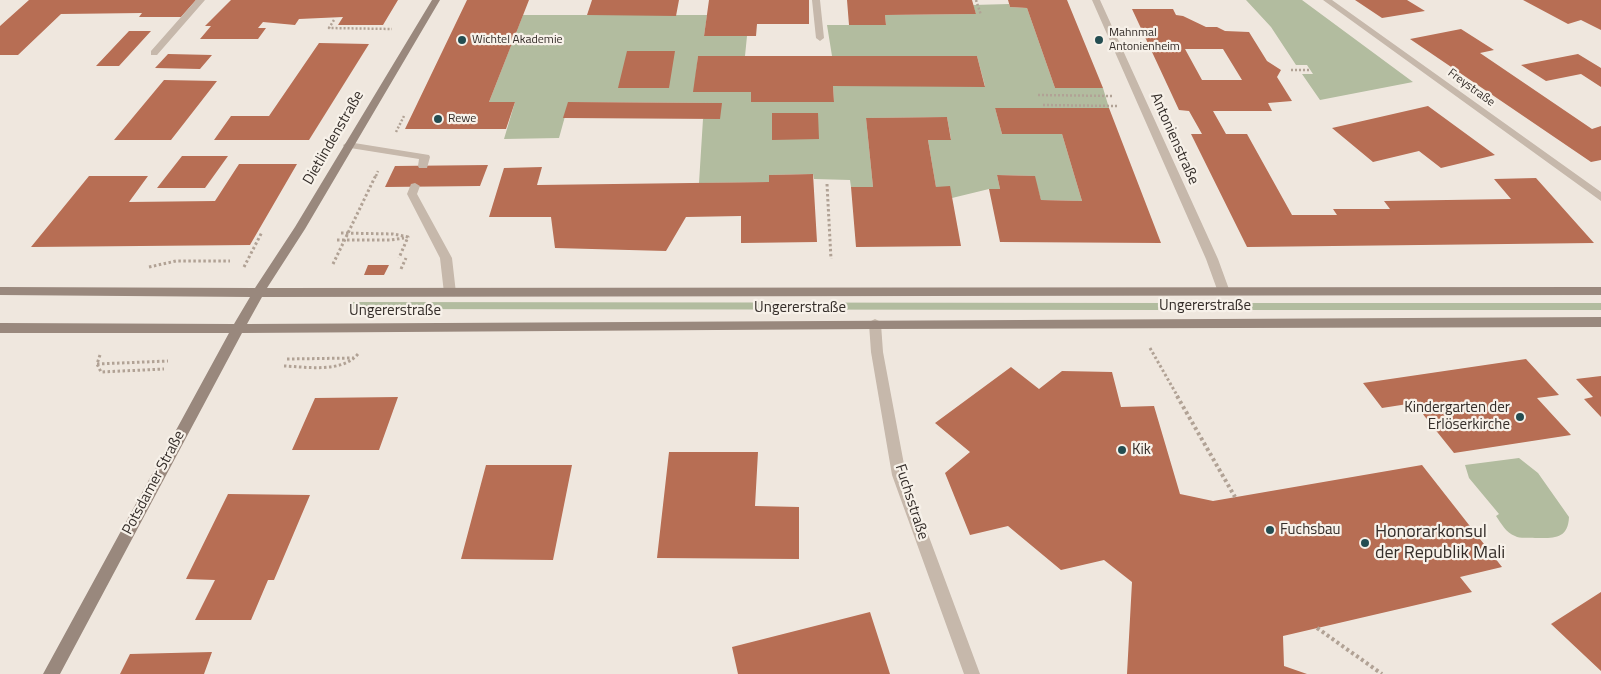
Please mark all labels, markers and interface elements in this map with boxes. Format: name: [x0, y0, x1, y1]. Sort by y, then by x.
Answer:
place label: Mahnmal Antonienheim: [1109, 26, 1180, 54]
place label: Wichtel Akademie: [472, 33, 563, 47]
marker: Wichtel Akademie: [456, 34, 468, 46]
marker: Mahnmal Antonienheim: [1093, 34, 1105, 46]
street label: Freystraße: [1445, 66, 1497, 110]
street label: Dietlindenstraße: [300, 88, 368, 188]
street label: Antonienstraße: [1146, 90, 1202, 188]
place label: Rewe: [448, 112, 476, 126]
marker: Rewe: [432, 113, 444, 125]
street label: Ungererstraße: [1159, 297, 1251, 315]
street label: Ungererstraße: [754, 299, 846, 317]
street label: Ungererstraße: [349, 302, 441, 320]
place label: Kindergarten der Erlöserkirche: [1404, 399, 1510, 434]
marker: Kindergarten der Erlöserkirche: [1514, 411, 1526, 423]
street label: Potsdamer Straße: [119, 428, 189, 538]
place label: Kik: [1132, 441, 1151, 459]
marker: Kik: [1116, 444, 1128, 456]
street label: Fuchsstraße: [890, 462, 932, 542]
place label: Fuchsbau: [1280, 521, 1341, 539]
place label: Honorarkonsul der Republik Mali: [1375, 522, 1505, 564]
marker: Fuchsbau: [1264, 524, 1276, 536]
marker: Honorarkonsul der Republik Mali: [1359, 537, 1371, 549]

